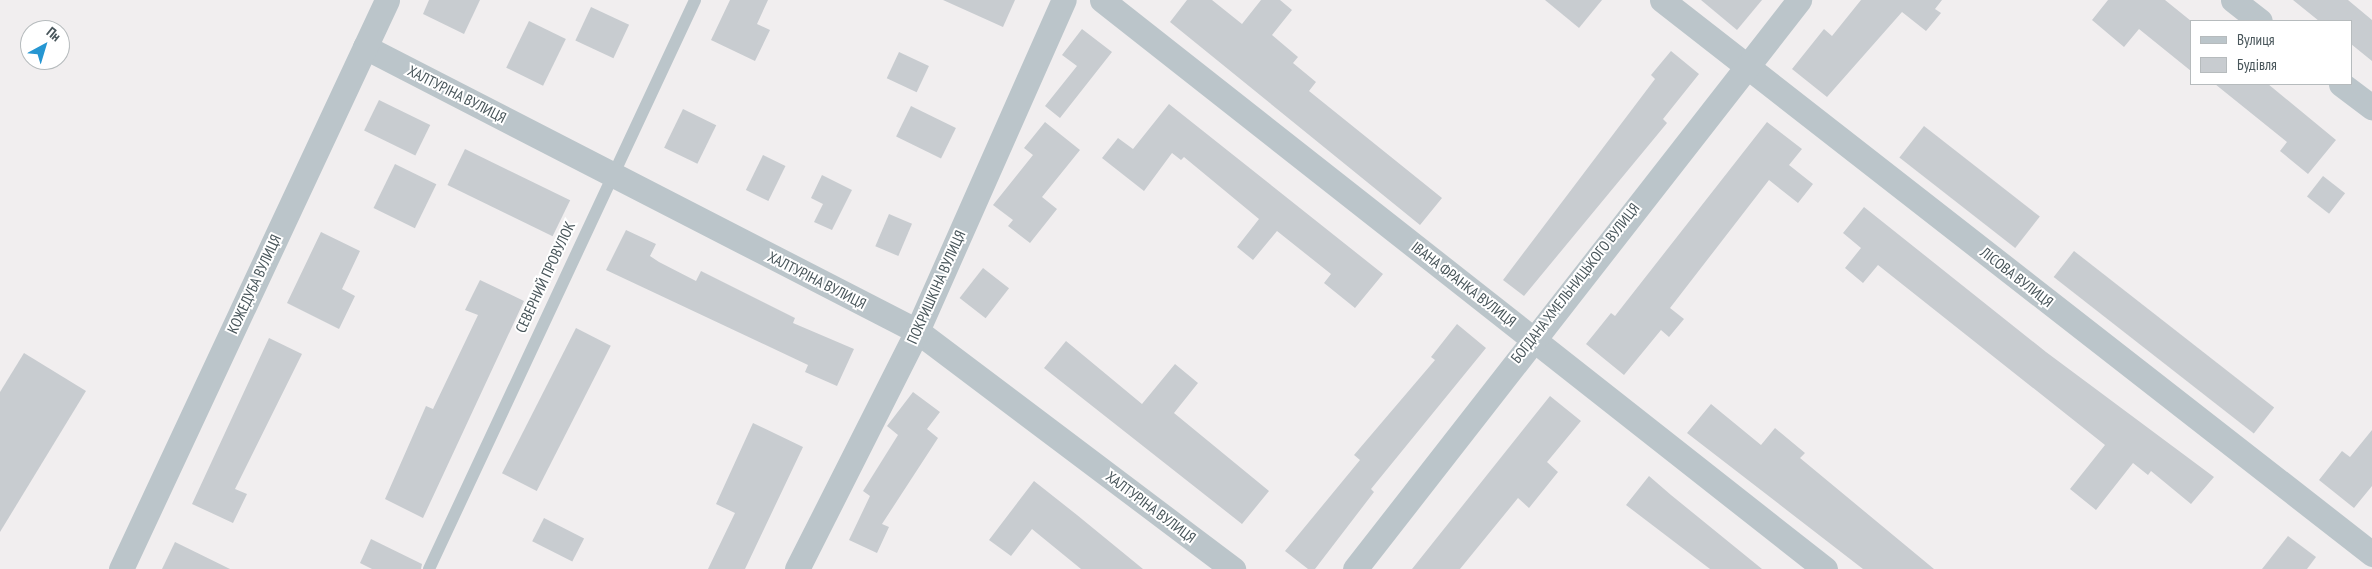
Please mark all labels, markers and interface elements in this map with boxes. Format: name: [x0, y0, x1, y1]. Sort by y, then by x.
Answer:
north arrow: [20, 20, 70, 70]
legend: [2190, 20, 2352, 85]
text: Пн: [43, 23, 65, 45]
text: Вулиця: [2237, 30, 2275, 49]
text: Будівля: [2237, 55, 2277, 74]
street label: ХАЛТУРІНА ВУЛИЦЯ: [405, 61, 509, 127]
street label: БОГДАНА ХМЕЛЬНИЦЬКОГО ВУЛИЦЯ: [1507, 199, 1643, 367]
street label: СЕВЕРНИЙ ПРОВУЛОК: [511, 219, 579, 335]
street label: ПОКРИШКІНА ВУЛИЦЯ: [903, 227, 969, 347]
street label: КОЖЕДУБА ВУЛИЦЯ: [223, 232, 285, 336]
street label: ІВАНА ФРАНКА ВУЛИЦЯ: [1408, 237, 1520, 331]
street label: ЛІСОВА ВУЛИЦЯ: [1977, 243, 2057, 311]
street label: ХАЛТУРІНА ВУЛИЦЯ: [765, 247, 869, 313]
street label: ХАЛТУРІНА ВУЛИЦЯ: [1102, 467, 1200, 547]

